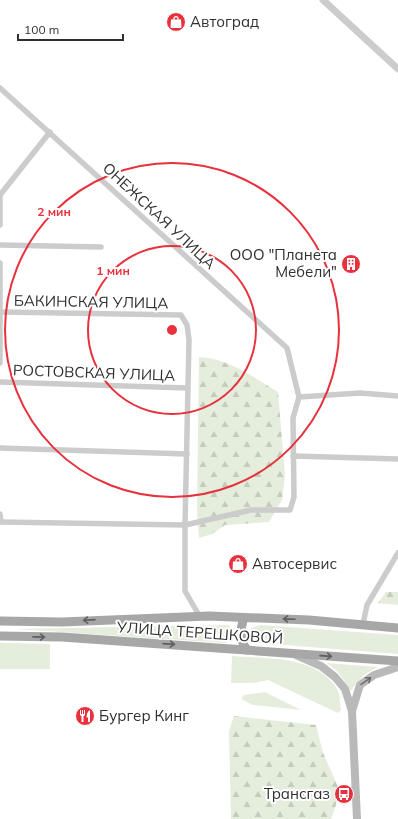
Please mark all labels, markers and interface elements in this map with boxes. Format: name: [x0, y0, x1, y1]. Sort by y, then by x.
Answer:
shop icon: Автоград: [165, 11, 187, 33]
place label: Автоград: [190, 12, 259, 31]
scale bar: [18, 16, 123, 42]
text: 100 m: [24, 22, 59, 37]
street label: ОНЕЖСКАЯ УЛИЦА: [99, 158, 220, 273]
text: 2 мин: [37, 204, 71, 219]
place label: ООО "Планета Мебели": [230, 245, 337, 281]
building icon: ООО "Планета Мебели": [340, 253, 362, 275]
text: 1 мин: [96, 263, 130, 278]
street label: БАКИНСКАЯ УЛИЦА: [14, 291, 168, 312]
centre of rings: [165, 323, 179, 337]
street label: РОСТОВСКАЯ УЛИЦА: [13, 360, 175, 385]
shop icon: Автосервис: [227, 553, 249, 575]
place label: Автосервис: [252, 554, 337, 573]
one-way arrow: [283, 616, 296, 623]
one-way arrow: [83, 617, 96, 624]
street label: УЛИЦА ТЕРЕШКОВОЙ: [115, 617, 284, 648]
one-way arrow: [32, 633, 45, 641]
one-way arrow: [162, 641, 175, 648]
one-way arrow: [319, 652, 332, 660]
one-way arrow: [361, 677, 372, 685]
restaurant icon: Бургер Кинг: [74, 705, 96, 727]
place label: Бургер Кинг: [99, 706, 189, 725]
bus stop icon: Трансгаз: [333, 783, 355, 805]
place label: Трансгаз: [264, 784, 330, 803]

